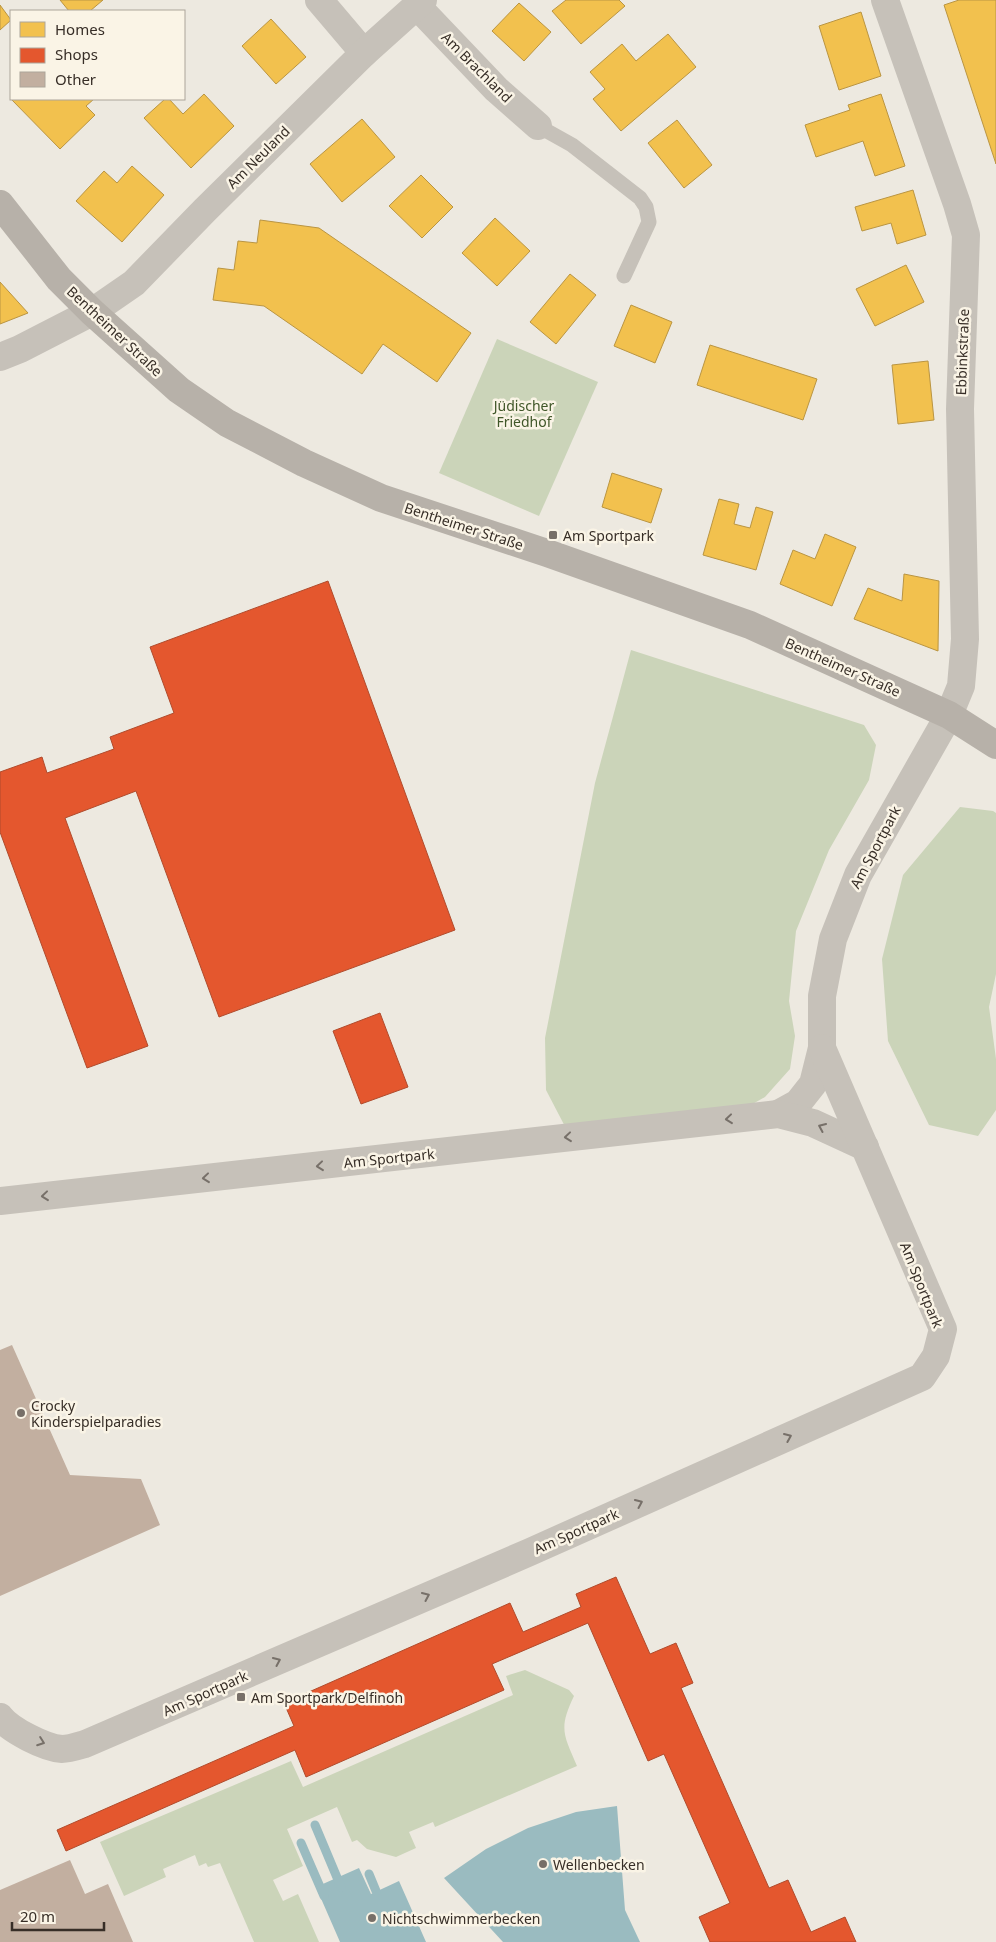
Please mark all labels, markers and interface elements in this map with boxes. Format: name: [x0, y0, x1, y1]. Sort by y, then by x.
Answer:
legend: [10, 10, 185, 100]
text: Homes: [55, 19, 105, 39]
street label: Am Brachland: [438, 28, 516, 106]
text: Shops: [55, 44, 98, 64]
text: Other: [55, 69, 96, 89]
street label: Am Neuland: [222, 121, 294, 193]
street label: Bentheimer Straße: [63, 282, 167, 380]
street label: Ebbinkstraße: [951, 308, 973, 396]
park label: Jüdischer Friedhof: [492, 396, 554, 431]
street label: Bentheimer Straße: [402, 498, 526, 554]
place label: Am Sportpark: [563, 526, 655, 545]
marker: Am Sportpark: [547, 529, 559, 541]
street label: Bentheimer Straße: [782, 633, 904, 701]
street label: Am Sportpark: [845, 802, 905, 892]
one-way arrow: [725, 1113, 733, 1124]
one-way arrow: [818, 1123, 827, 1134]
one-way arrow: [564, 1131, 572, 1142]
street label: Am Sportpark: [343, 1144, 436, 1172]
one-way arrow: [315, 1160, 323, 1171]
one-way arrow: [202, 1172, 210, 1183]
one-way arrow: [40, 1190, 48, 1201]
street label: Am Sportpark: [896, 1239, 948, 1331]
place label: Crocky Kinderspielparadies: [31, 1396, 162, 1431]
marker: Crocky Kinderspielparadies: [15, 1407, 27, 1419]
one-way arrow: [783, 1433, 792, 1443]
one-way arrow: [634, 1498, 643, 1509]
street label: Am Sportpark: [531, 1504, 622, 1558]
one-way arrow: [421, 1591, 430, 1602]
one-way arrow: [272, 1656, 281, 1667]
street label: Am Sportpark: [160, 1666, 251, 1720]
place label: Am Sportpark/Delfinoh: [251, 1688, 403, 1707]
marker: Am Sportpark/Delfinoh: [235, 1691, 247, 1703]
one-way arrow: [36, 1736, 45, 1746]
place label: Wellenbecken: [553, 1855, 645, 1874]
marker: Wellenbecken: [537, 1858, 549, 1870]
scale bar: [12, 1900, 105, 1932]
text: 20 m: [20, 1906, 55, 1926]
place label: Nichtschwimmerbecken: [382, 1909, 540, 1928]
marker: Nichtschwimmerbecken: [366, 1912, 378, 1924]

